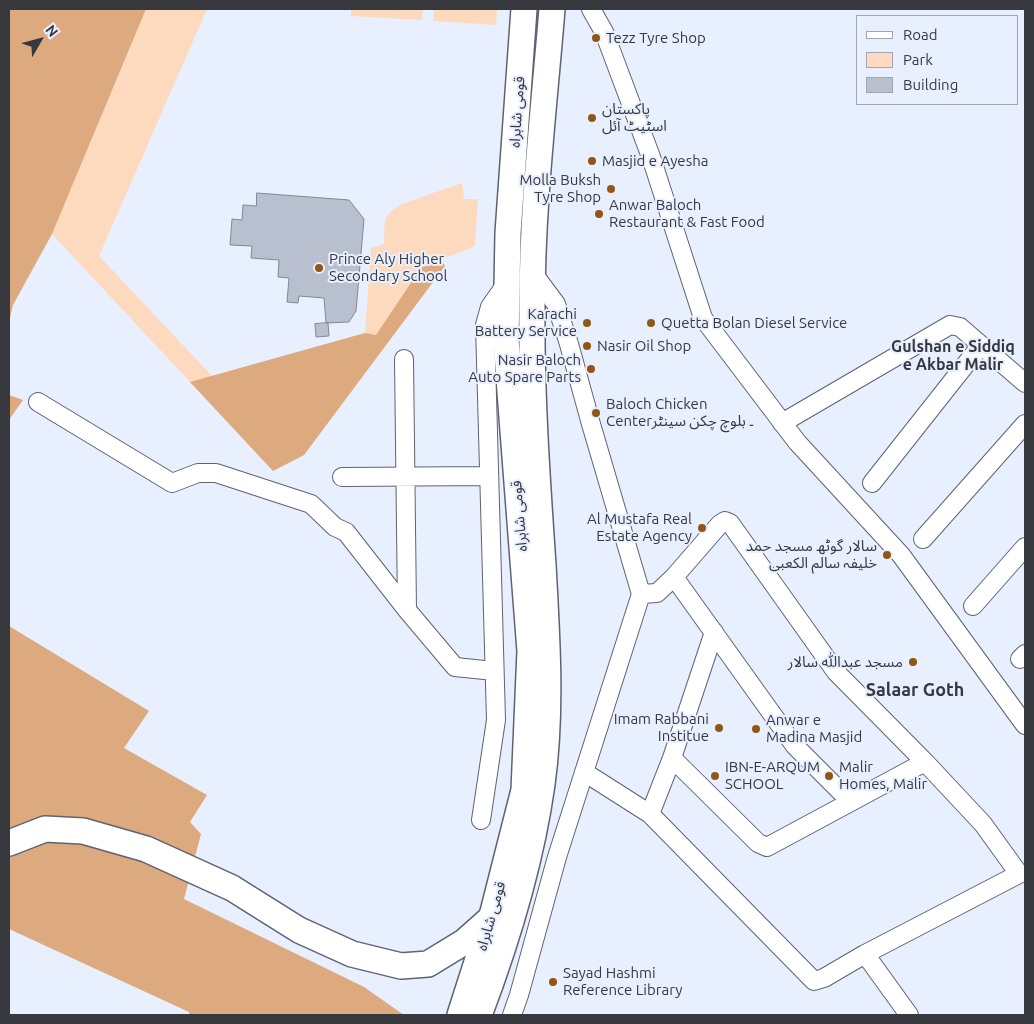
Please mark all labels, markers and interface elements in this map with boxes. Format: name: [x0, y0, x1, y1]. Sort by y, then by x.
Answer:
north arrow: [15, 15, 65, 65]
legend: [856, 15, 1019, 105]
text: N: [42, 22, 61, 40]
text: Road: [903, 26, 938, 43]
place label: Tezz Tyre Shop: [606, 29, 706, 47]
marker: Tezz Tyre Shop: [590, 32, 602, 44]
text: Park: [903, 51, 933, 68]
street label: قومی شاہراہ: [506, 76, 528, 148]
text: Building: [903, 76, 958, 93]
place label: پاکستان اسٹیٹ آئل: [602, 100, 667, 135]
marker: پاکستان اسٹیٹ آئل: [586, 112, 598, 124]
place label: Masjid e Ayesha: [602, 152, 708, 170]
marker: Masjid e Ayesha: [586, 155, 598, 167]
place label: Molla Buksh Tyre Shop: [519, 171, 601, 206]
marker: Molla Buksh Tyre Shop: [605, 183, 617, 195]
place label: Anwar Baloch Restaurant & Fast Food: [609, 196, 765, 231]
marker: Anwar Baloch Restaurant & Fast Food: [593, 208, 605, 220]
place label: Prince Aly Higher Secondary School: [329, 250, 447, 285]
marker: Prince Aly Higher Secondary School: [313, 262, 325, 274]
place label: Karachi Battery Service: [475, 305, 577, 340]
place label: Quetta Bolan Diesel Service: [661, 314, 847, 332]
marker: Karachi Battery Service: [581, 317, 593, 329]
marker: Quetta Bolan Diesel Service: [645, 317, 657, 329]
place label: Nasir Oil Shop: [597, 337, 691, 355]
district label: Gulshan e Siddiq e Akbar Malir: [891, 337, 1015, 375]
marker: Nasir Oil Shop: [581, 340, 593, 352]
place label: Nasir Baloch Auto Spare Parts: [468, 351, 581, 386]
marker: Nasir Baloch Auto Spare Parts: [585, 363, 597, 375]
place label: Baloch Chicken Center۔ بلوچ چکن سینٹر: [606, 395, 754, 430]
marker: Baloch Chicken Center۔ بلوچ چکن سینٹر: [590, 407, 602, 419]
street label: قومی شاہراہ: [507, 480, 531, 552]
place label: Al Mustafa Real Estate Agency: [587, 510, 692, 545]
marker: Al Mustafa Real Estate Agency: [696, 522, 708, 534]
place label: سالار گوٹھ مسجد حمد خلیفہ سالم الکعبی: [746, 537, 877, 572]
marker: سالار گوٹھ مسجد حمد خلیفہ سالم الکعبی: [881, 549, 893, 561]
place label: مسجد عبداللّٰہ سالار: [788, 653, 903, 671]
marker: مسجد عبداللّٰہ سالار: [907, 656, 919, 668]
district label: Salaar Goth: [866, 679, 964, 701]
place label: Imam Rabbani Institue: [614, 710, 709, 745]
place label: Anwar e Madina Masjid: [766, 711, 862, 746]
marker: Imam Rabbani Institue: [713, 722, 725, 734]
marker: Anwar e Madina Masjid: [750, 723, 762, 735]
place label: IBN-E-ARQUM SCHOOL: [725, 758, 820, 793]
place label: Malir Homes, Malir: [839, 758, 927, 793]
marker: IBN-E-ARQUM SCHOOL: [709, 770, 721, 782]
marker: Malir Homes, Malir: [823, 770, 835, 782]
street label: قومی شاہراہ: [472, 879, 510, 953]
place label: Sayad Hashmi Reference Library: [563, 964, 682, 999]
marker: Sayad Hashmi Reference Library: [547, 976, 559, 988]

